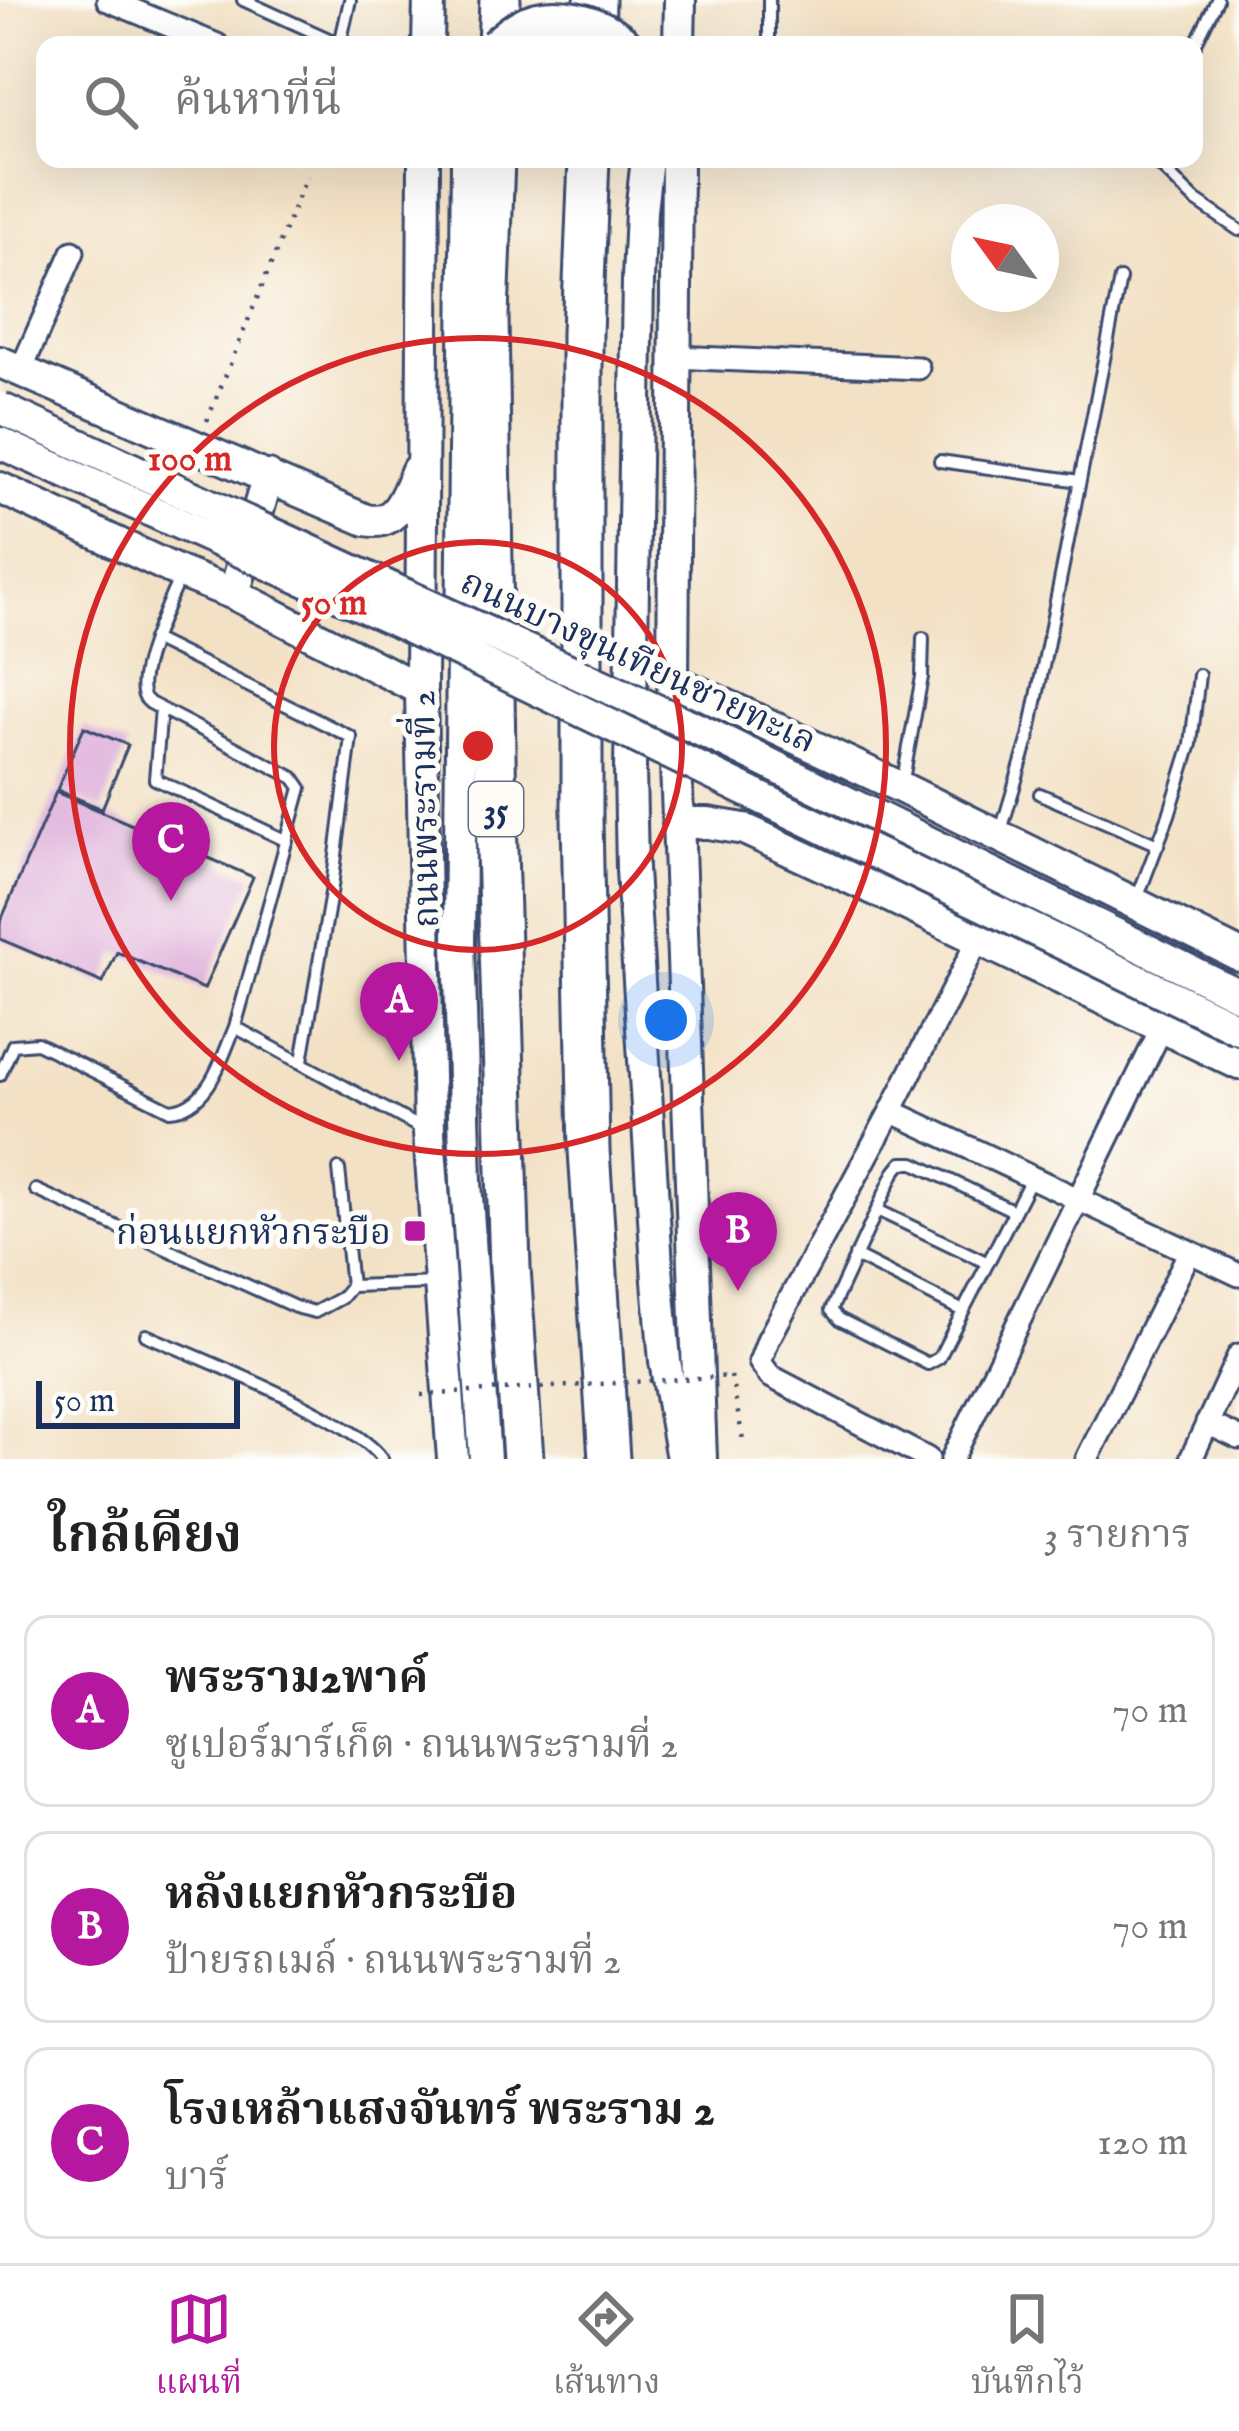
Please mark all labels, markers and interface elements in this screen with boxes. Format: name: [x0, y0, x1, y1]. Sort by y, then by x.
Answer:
search box: [36, 36, 1203, 168]
icon: search: [78, 69, 144, 135]
text: ค้นหาที่นี่: [174, 73, 342, 130]
north arrow: [951, 204, 1059, 312]
text: 100 m: [148, 437, 232, 483]
street label: ถนนบางขุนเทียนชายทะเล: [452, 560, 823, 765]
text: 50 m: [301, 581, 367, 627]
street label: ถนนพระรามที่ 2: [395, 690, 451, 928]
centre of rings: [457, 725, 499, 767]
road number: 35: [469, 782, 523, 836]
pin: C: [132, 802, 210, 901]
pin: A: [360, 962, 438, 1061]
your location: [636, 990, 696, 1050]
pin: B: [699, 1192, 777, 1291]
place label: ก่อนแยกหัวกระบือ: [116, 1211, 391, 1257]
marker: ก่อนแยกหัวกระบือ: [402, 1218, 428, 1244]
scale bar: [36, 1375, 240, 1428]
text: 50 m: [54, 1381, 115, 1423]
text: ใกล้เคียง: [48, 1505, 242, 1570]
text: 3 รายการ: [1044, 1512, 1191, 1561]
text: พระราม2พาค์: [165, 1651, 428, 1708]
text: A: [77, 1687, 103, 1736]
text: 70 m: [1112, 1687, 1188, 1736]
text: ซูเปอร์มาร์เก็ต · ถนนพระรามที่ 2: [165, 1722, 678, 1771]
text: หลังแยกหัวกระบือ: [165, 1867, 517, 1924]
text: B: [77, 1903, 103, 1952]
text: 70 m: [1112, 1903, 1188, 1952]
text: ป้ายรถเมล์ · ถนนพระรามที่ 2: [165, 1938, 621, 1987]
text: โรงเหล้าแสงจันทร์ พระราม 2: [165, 2083, 715, 2140]
text: C: [76, 2119, 104, 2168]
text: 120 m: [1097, 2119, 1188, 2168]
text: บาร์: [165, 2154, 228, 2203]
tab: แผนที่: [155, 2286, 242, 2411]
tab: เส้นทาง: [553, 2286, 660, 2411]
tab: บันทึกไว้: [971, 2286, 1084, 2411]

